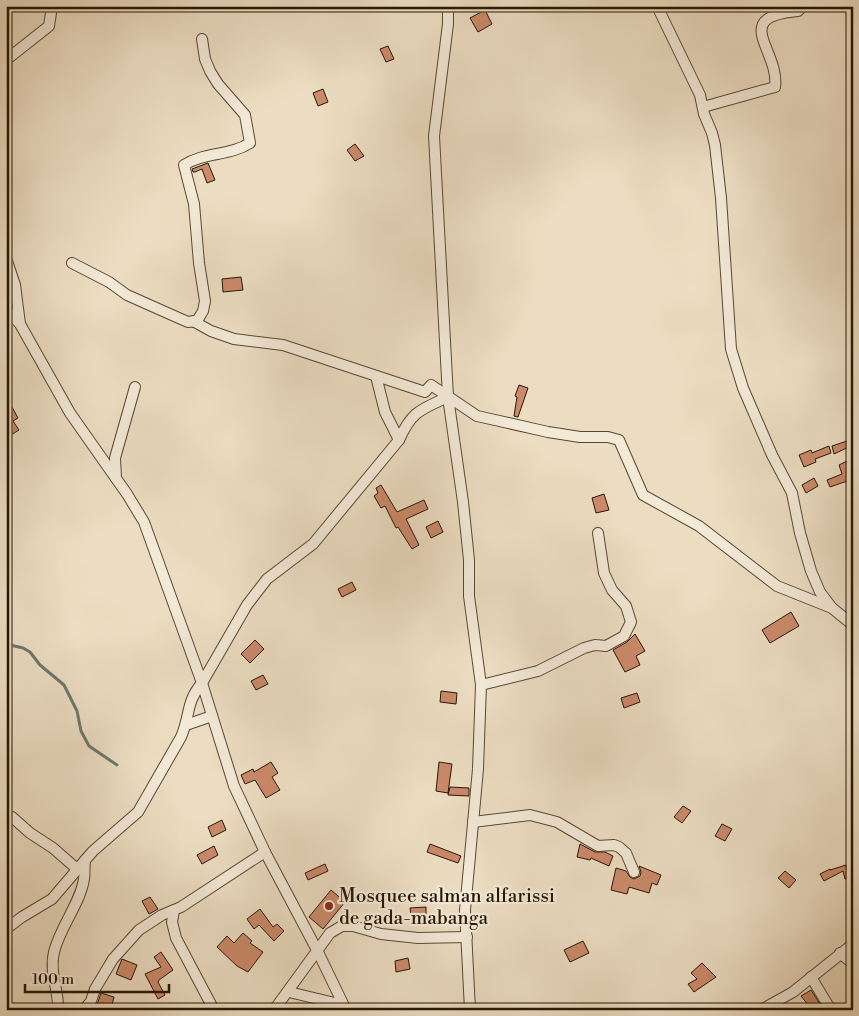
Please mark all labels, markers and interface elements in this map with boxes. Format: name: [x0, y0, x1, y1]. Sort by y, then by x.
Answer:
place label: Mosquee salman alfarissi de gada-mabanga: [339, 884, 555, 930]
marker: Mosquee salman alfarissi de gada-mabanga: [323, 900, 335, 912]
scale bar: [25, 961, 169, 993]
text: 100 m: [32, 970, 74, 989]

